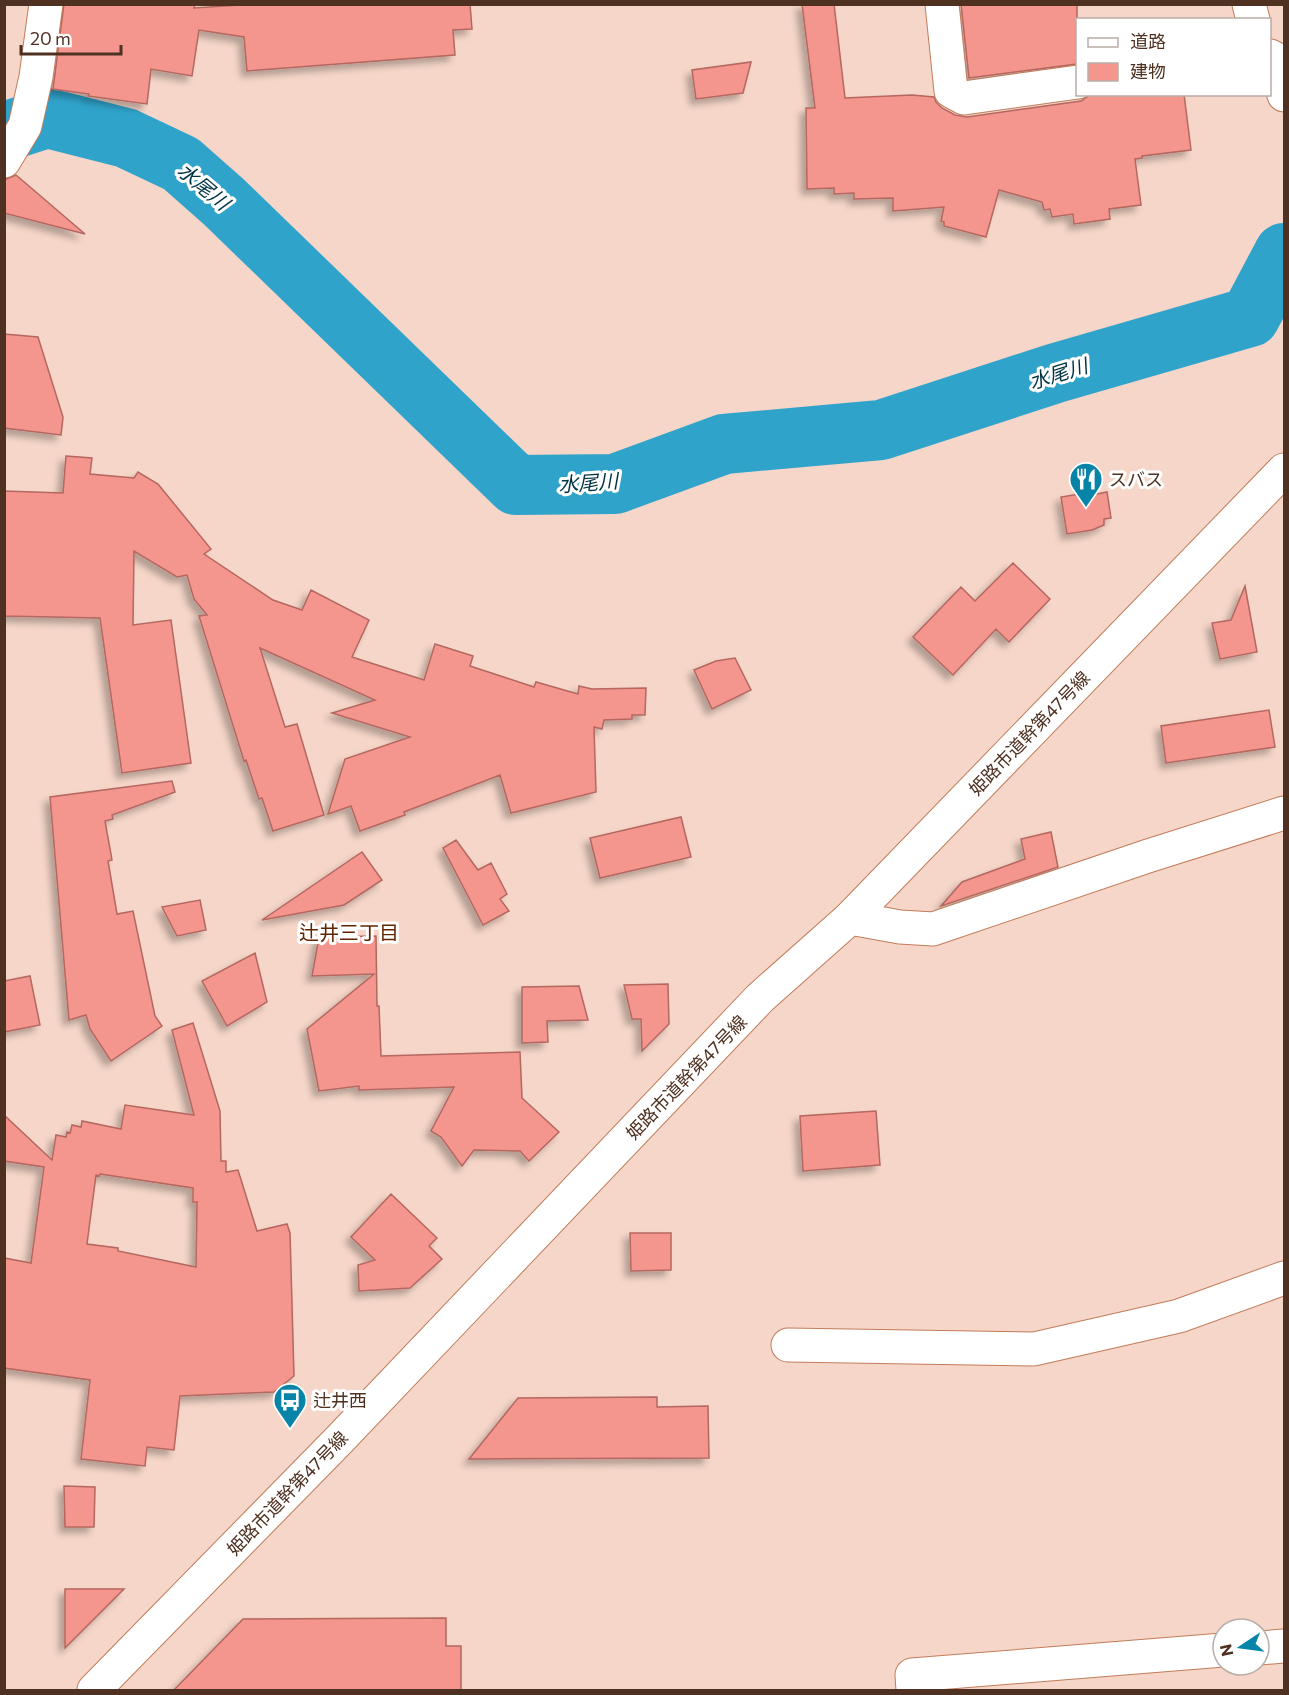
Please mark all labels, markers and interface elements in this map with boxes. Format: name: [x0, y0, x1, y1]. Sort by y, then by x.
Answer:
scale bar: [21, 18, 122, 56]
legend: [1076, 18, 1271, 96]
text: 20 m: [30, 27, 71, 49]
text: 道路: [1130, 30, 1166, 52]
text: 建物: [1130, 60, 1166, 82]
water label: 水尾川: [173, 158, 236, 216]
water label: 水尾川: [1026, 352, 1092, 393]
restaurant icon: スバス: [1068, 461, 1104, 508]
water label: 水尾川: [557, 468, 621, 496]
place label: スバス: [1109, 468, 1163, 490]
street label: 姫路市道幹第47号線: [964, 666, 1094, 800]
district label: 辻井三丁目: [299, 920, 399, 944]
street label: 姫路市道幹第47号線: [621, 1010, 751, 1144]
bus stop icon: 辻井西: [272, 1382, 308, 1429]
place label: 辻井西: [313, 1389, 367, 1411]
street label: 姫路市道幹第47号線: [222, 1426, 352, 1560]
north arrow: [1211, 1617, 1271, 1677]
text: N: [1215, 1643, 1237, 1658]

